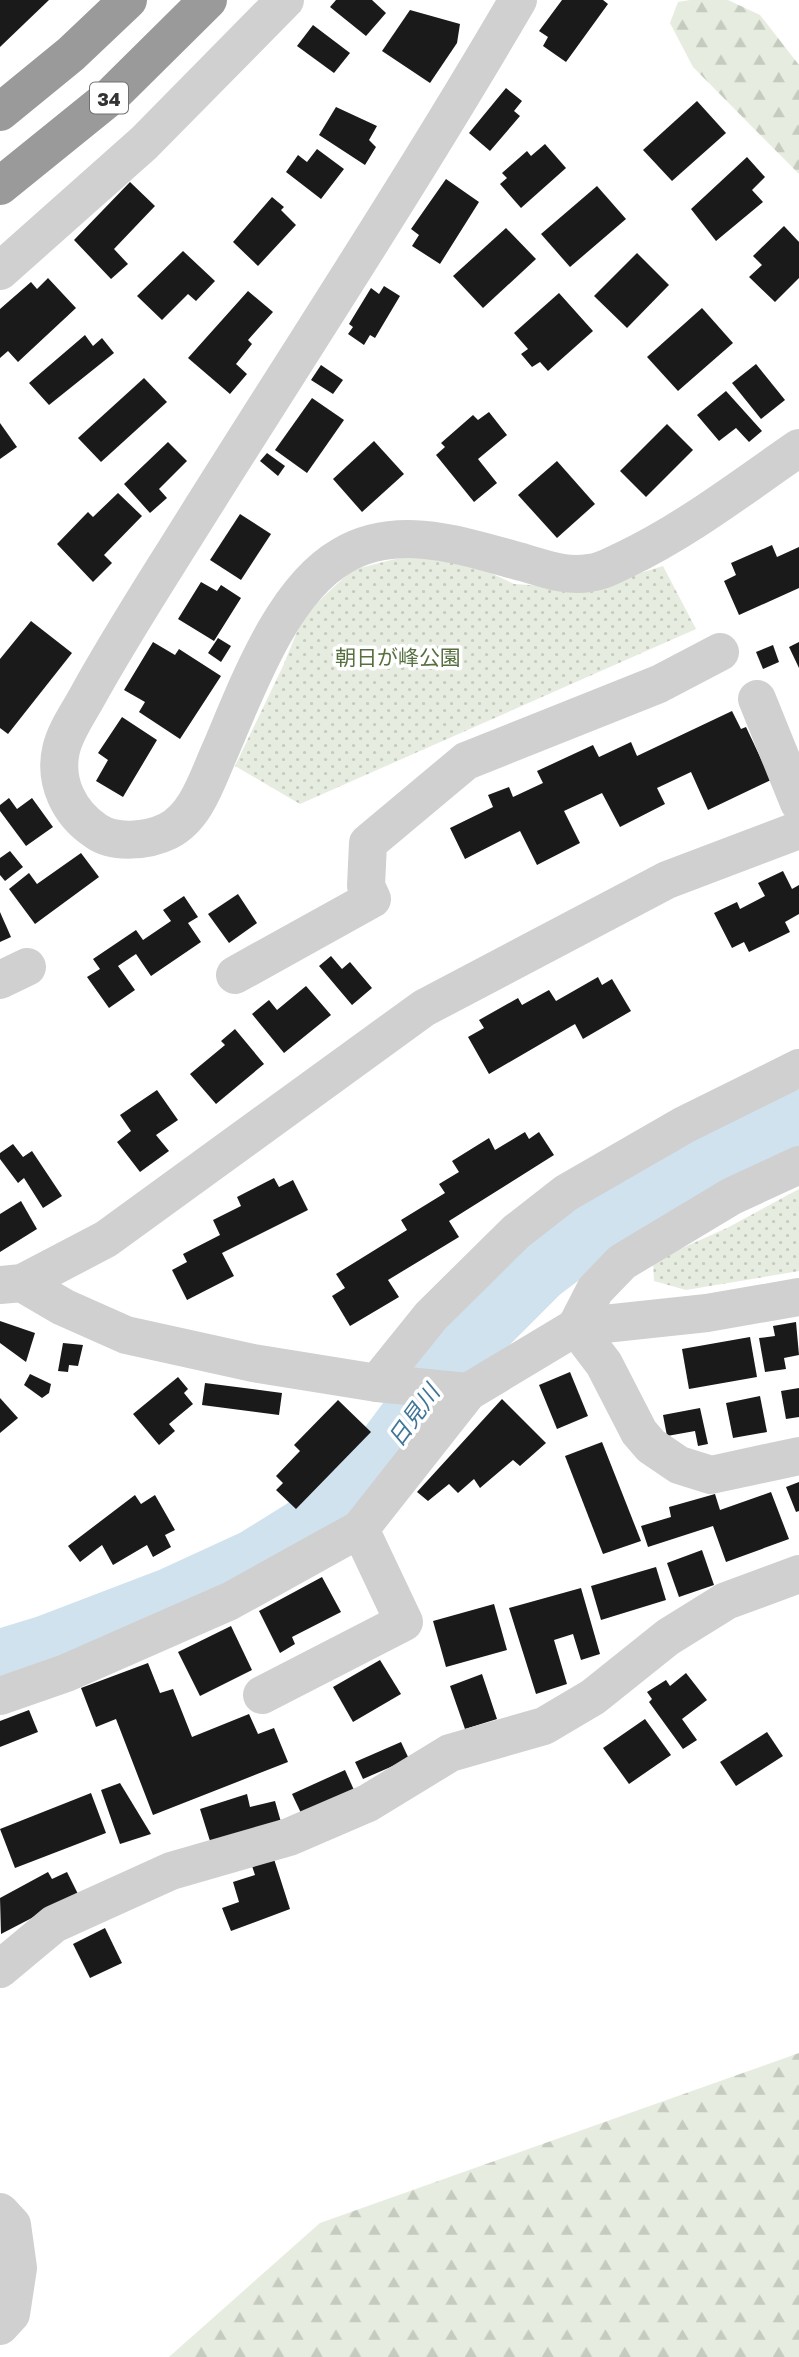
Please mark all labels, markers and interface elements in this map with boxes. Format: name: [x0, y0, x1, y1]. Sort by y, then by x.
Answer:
road number: 34: [90, 82, 128, 114]
park label: 朝日が峰公園: [335, 644, 461, 670]
water label: 日見川: [381, 1376, 446, 1451]

